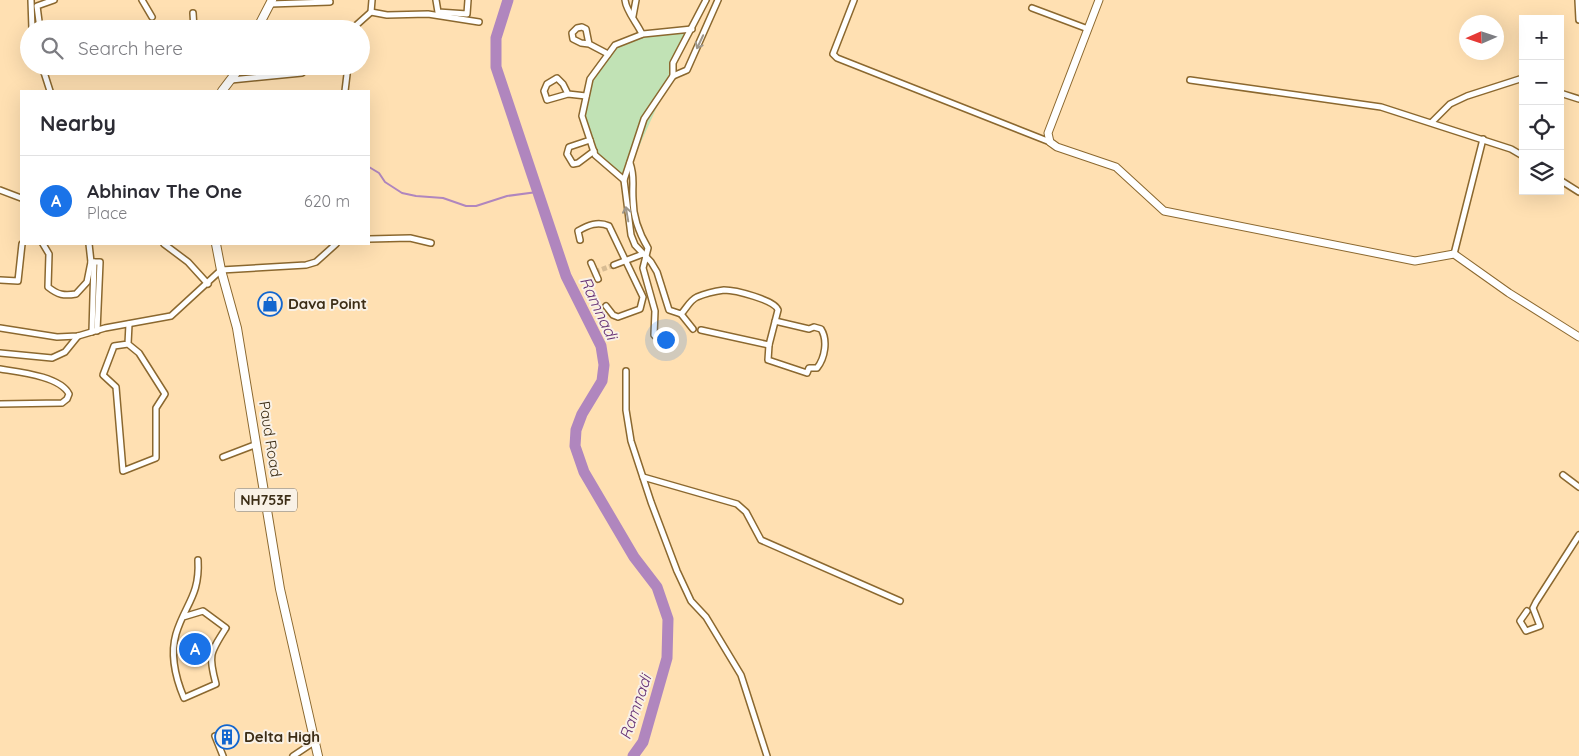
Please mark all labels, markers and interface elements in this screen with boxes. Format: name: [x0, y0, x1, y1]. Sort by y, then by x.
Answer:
north arrow: [1459, 15, 1504, 60]
map controls: [1519, 15, 1564, 195]
button: +: [1519, 15, 1564, 60]
search box: [20, 20, 370, 75]
icon: search: [38, 34, 66, 62]
one-way arrow: [694, 34, 704, 49]
text: Search here: [78, 36, 183, 60]
button: −: [1519, 60, 1564, 105]
button: locate: [1519, 105, 1564, 150]
text: Nearby: [40, 110, 116, 136]
button: layers: [1519, 150, 1564, 195]
text: Abhinav The One: [87, 179, 242, 203]
text: A: [51, 191, 61, 211]
text: 620 m: [304, 191, 350, 211]
text: Place: [87, 203, 127, 223]
one-way arrow: [622, 207, 632, 223]
water label: Ramnadi: [576, 273, 623, 344]
shop icon: Dava Point: [257, 291, 283, 317]
place label: Dava Point: [288, 294, 367, 313]
your location: [653, 327, 679, 353]
street label: Paud Road: [255, 400, 286, 478]
road number: NH753F: [235, 488, 297, 512]
pin: A: [179, 630, 211, 668]
water label: Ramnadi: [615, 671, 656, 742]
building icon: Delta High: [214, 724, 240, 750]
place label: Delta High: [244, 727, 320, 746]

